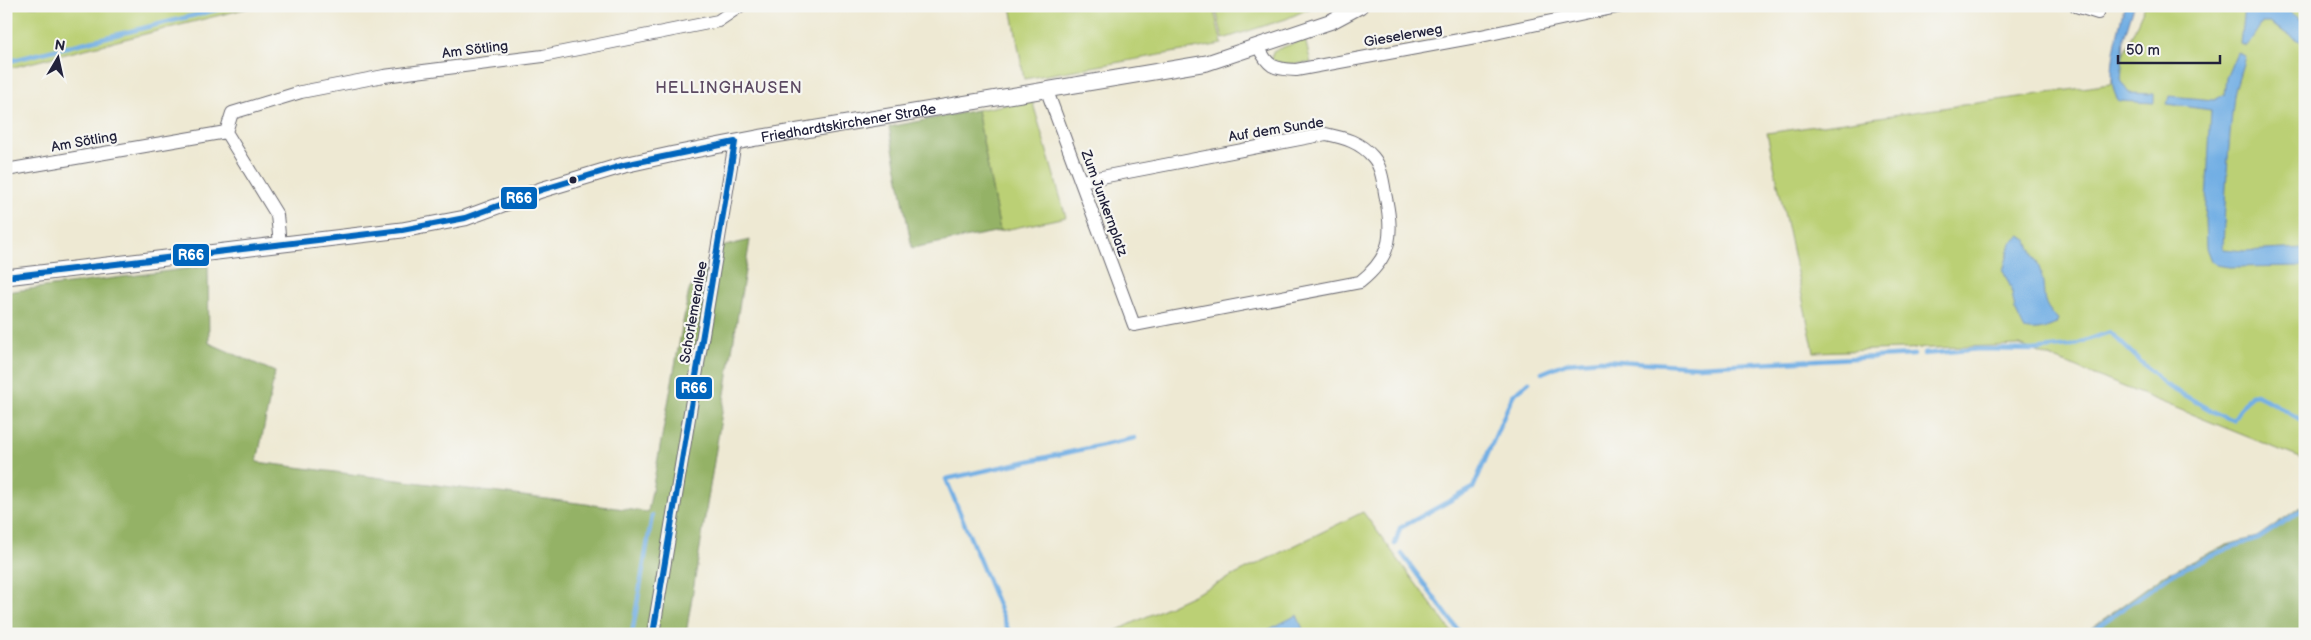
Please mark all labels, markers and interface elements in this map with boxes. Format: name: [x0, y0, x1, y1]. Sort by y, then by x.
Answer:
street label: Gieselerweg: [1363, 20, 1444, 51]
north arrow: [32, 32, 82, 82]
scale bar: [2118, 32, 2221, 64]
text: N: [53, 36, 66, 55]
street label: Am Sötling: [441, 37, 509, 62]
text: 50 m: [2126, 41, 2160, 60]
district label: HELLINGHAUSEN: [655, 79, 803, 98]
street label: Friedhardtskirchener Straße: [760, 100, 937, 146]
street label: Auf dem Sunde: [1227, 114, 1325, 145]
street label: Am Sötling: [50, 127, 118, 156]
street label: Zum Junkernplatz: [1077, 147, 1132, 259]
unlabelled marker: [568, 175, 578, 185]
line badge: R66: [500, 186, 538, 210]
text: R66: [506, 190, 532, 207]
line badge: R66: [172, 243, 210, 267]
text: R66: [178, 247, 204, 264]
street label: Schorlemerallee: [676, 260, 711, 364]
line badge: R66: [675, 376, 713, 400]
text: R66: [681, 380, 707, 397]

